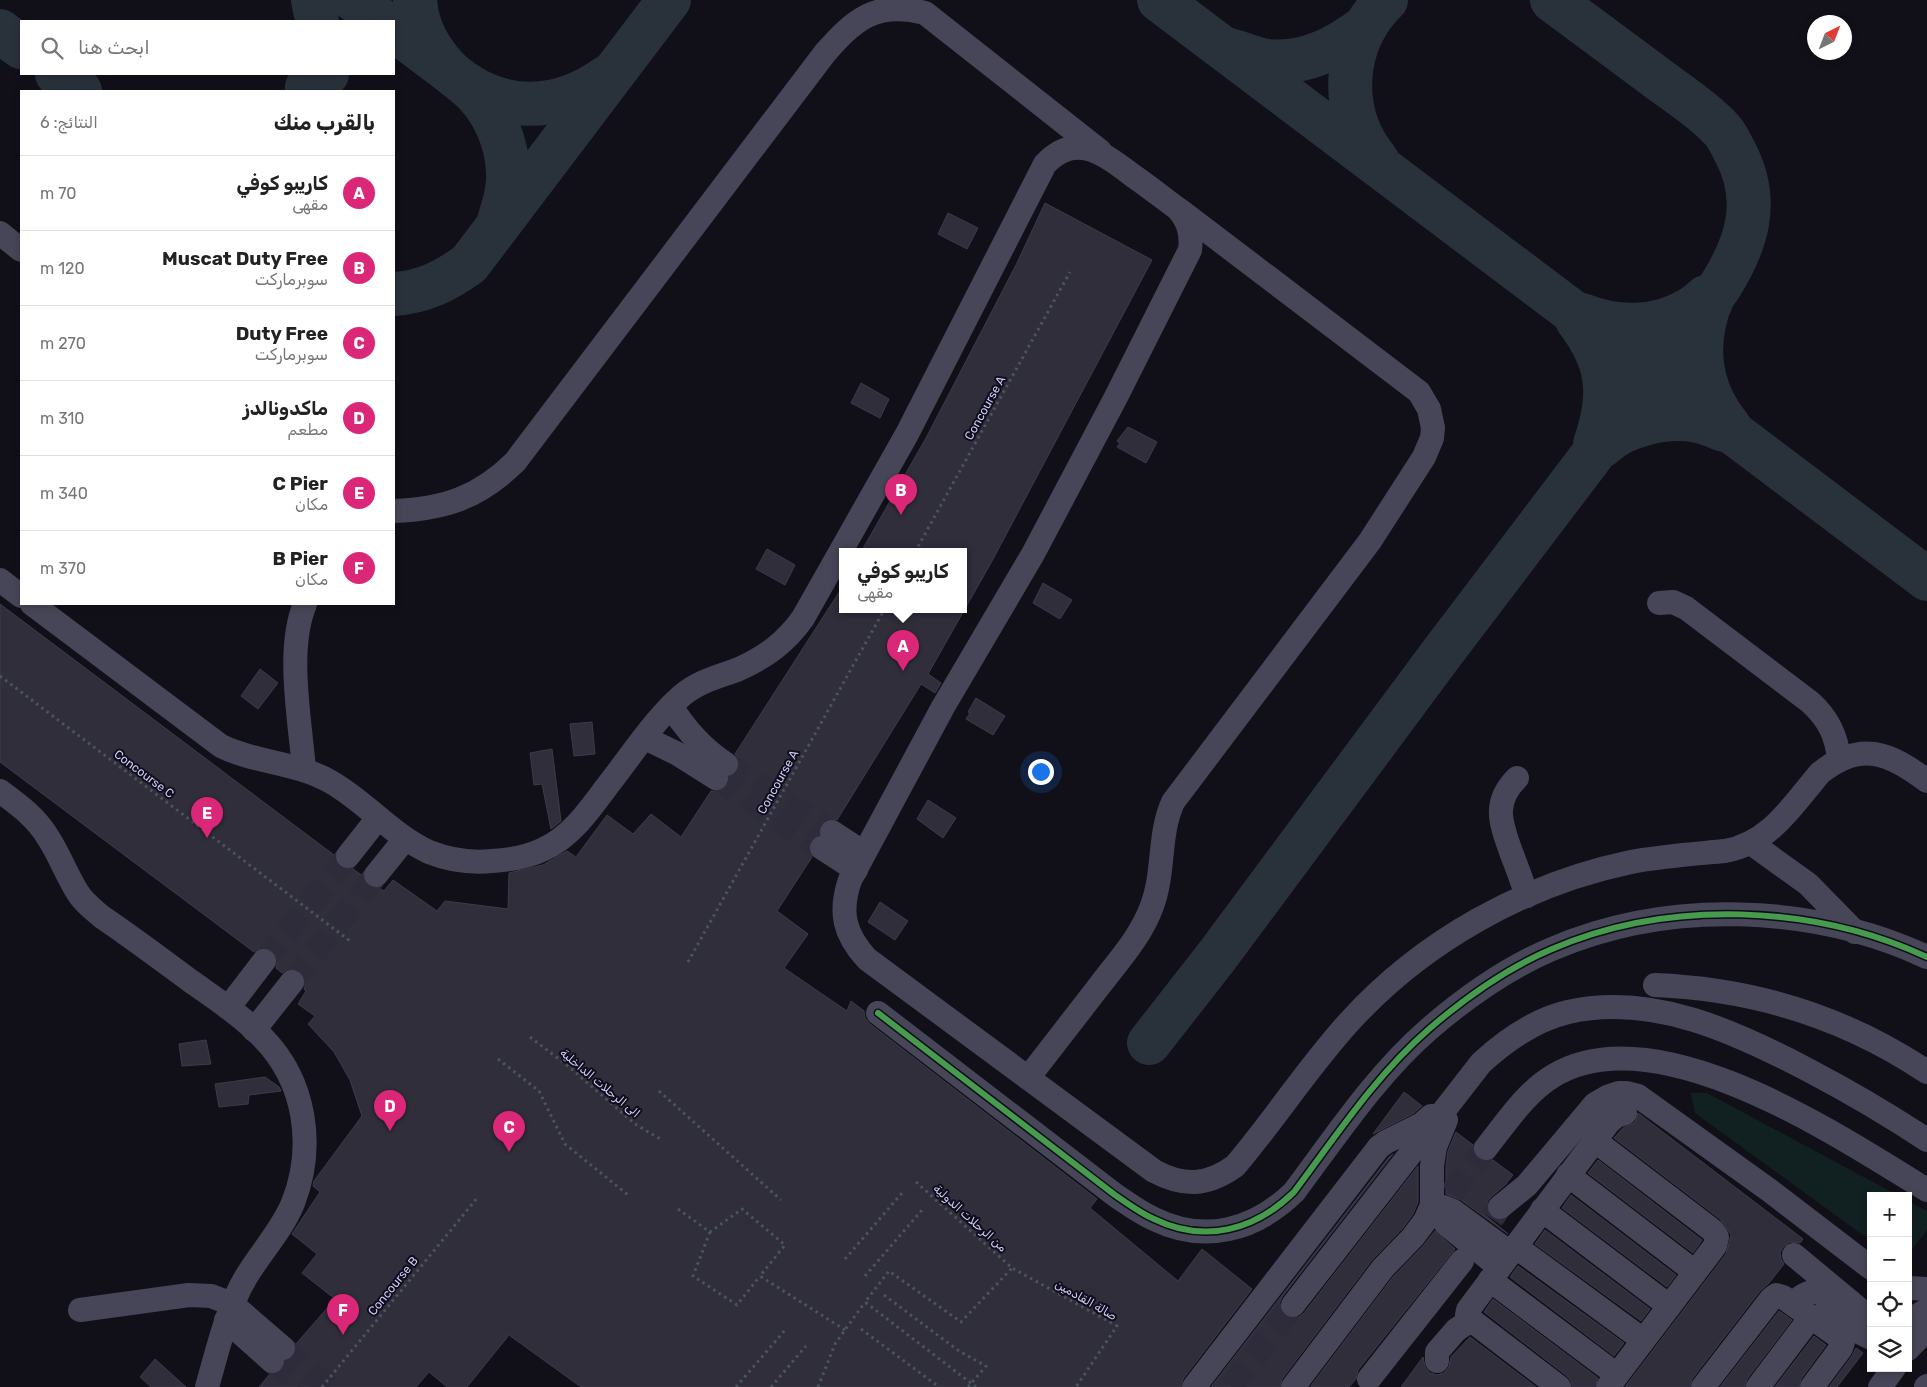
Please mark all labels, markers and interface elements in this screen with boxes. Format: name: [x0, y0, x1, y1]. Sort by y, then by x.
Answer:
north arrow: [1807, 15, 1852, 60]
search box: [20, 20, 395, 75]
icon: search: [38, 34, 66, 62]
text: ابحث هنا: [78, 36, 150, 59]
text: بالقرب منك: [274, 110, 375, 135]
text: النتائج: 6: [40, 113, 98, 132]
text: كاريبو كوفي: [236, 172, 328, 195]
text: 70 m: [40, 184, 77, 203]
text: A: [353, 184, 365, 203]
text: مقهى: [292, 195, 328, 214]
text: Muscat Duty Free: [162, 247, 328, 270]
text: 120 m: [40, 259, 85, 278]
text: B: [353, 259, 365, 278]
text: سوبرماركت: [255, 270, 328, 289]
text: Duty Free: [236, 322, 328, 345]
text: 270 m: [40, 334, 86, 353]
text: C: [353, 334, 365, 353]
text: سوبرماركت: [255, 345, 328, 364]
street label: Concourse A: [962, 374, 1008, 442]
text: ماكدونالدز: [243, 397, 328, 420]
text: 310 m: [40, 409, 85, 428]
text: D: [353, 409, 365, 428]
text: مطعم: [287, 420, 328, 439]
text: C Pier: [272, 472, 328, 495]
pin: B: [885, 474, 917, 515]
text: 340 m: [40, 484, 88, 503]
text: E: [354, 484, 364, 503]
text: مكان: [295, 495, 328, 514]
text: B Pier: [272, 547, 328, 570]
popup: [839, 548, 967, 613]
text: 370 m: [40, 559, 86, 578]
text: F: [354, 559, 364, 578]
text: كاريبو كوفي: [857, 560, 949, 583]
text: مكان: [295, 570, 328, 589]
text: مقهى: [857, 583, 893, 602]
pin: A: [887, 630, 919, 671]
street label: Concourse C: [111, 747, 177, 801]
street label: Concourse A: [755, 748, 801, 816]
your location: [1028, 759, 1054, 785]
pin: E: [191, 797, 223, 838]
street label: الى الرحلات الداخلية: [557, 1046, 643, 1121]
pin: D: [374, 1090, 406, 1131]
pin: C: [493, 1111, 525, 1152]
street label: من الرحلات الدولية: [930, 1181, 1010, 1256]
map controls: [1867, 1192, 1912, 1372]
button: +: [1867, 1192, 1912, 1237]
button: −: [1867, 1237, 1912, 1282]
street label: Concourse B: [365, 1254, 421, 1318]
street label: صالة القادمين: [1053, 1277, 1119, 1323]
button: locate: [1867, 1282, 1912, 1327]
pin: F: [327, 1294, 359, 1335]
button: layers: [1867, 1327, 1912, 1372]

